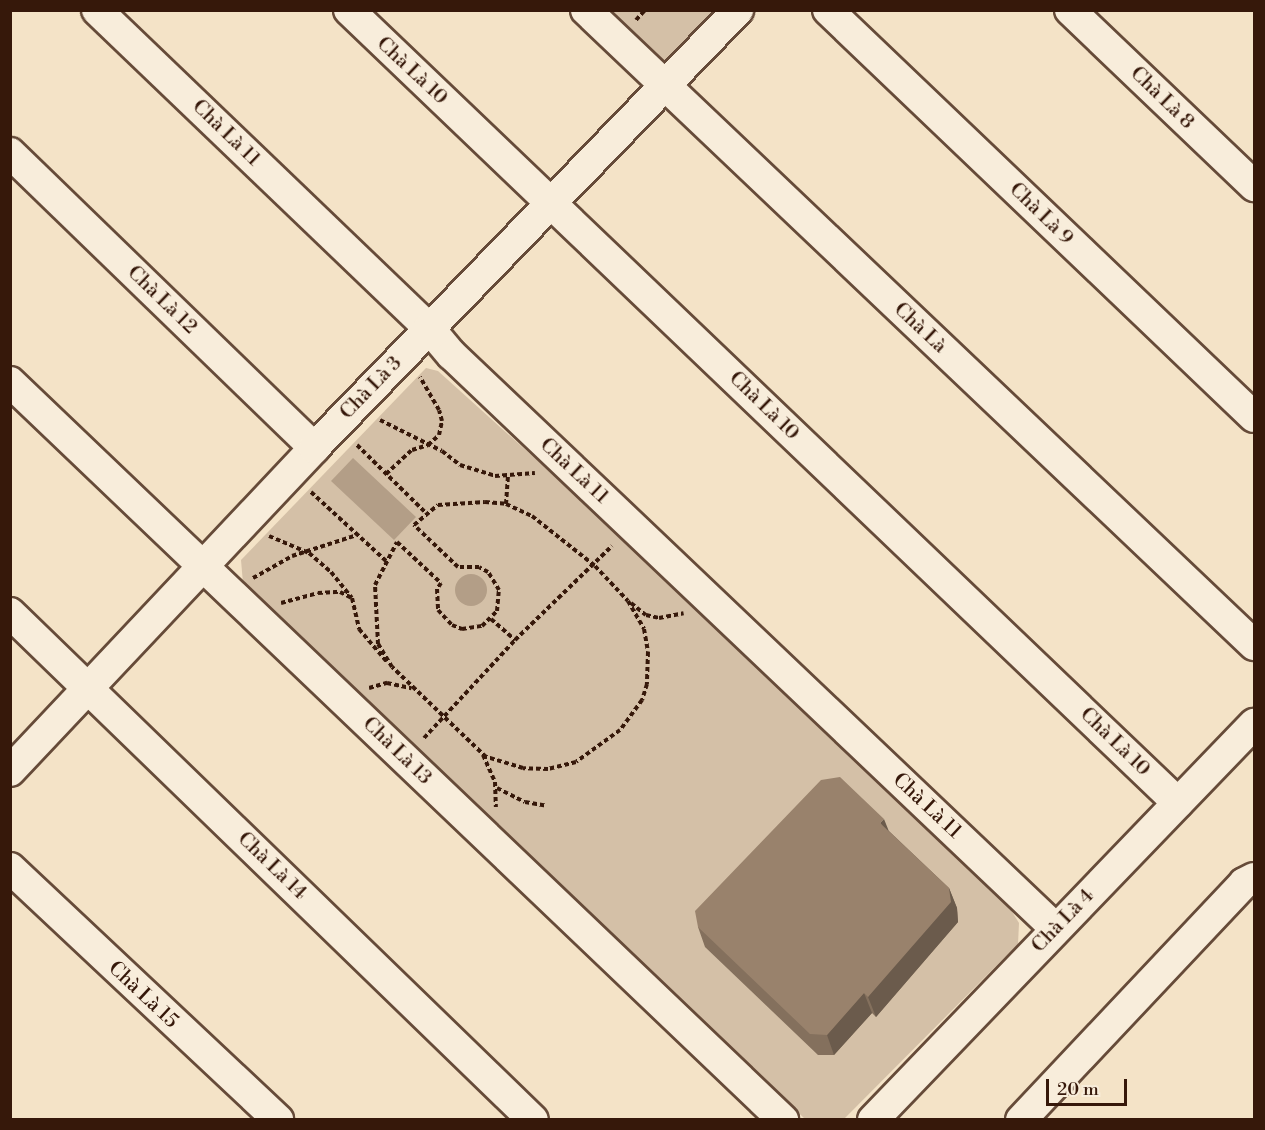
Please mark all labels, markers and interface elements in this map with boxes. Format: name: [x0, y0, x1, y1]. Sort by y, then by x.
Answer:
street label: Chà Là 10: [371, 32, 453, 110]
street label: Chà Là 8: [1125, 62, 1199, 134]
street label: Chà Là 11: [187, 95, 265, 171]
street label: Chà Là 9: [1004, 178, 1078, 250]
street label: Chà Là 12: [122, 261, 202, 339]
street label: Chà Là: [889, 298, 951, 358]
street label: Chà Là 3: [335, 351, 407, 425]
street label: Chà Là 10: [724, 367, 804, 445]
street label: Chà Là 11: [535, 433, 613, 509]
street label: Chà Là 10: [1075, 703, 1155, 781]
street label: Chà Là 13: [357, 712, 437, 790]
street label: Chà Là 11: [888, 768, 966, 844]
street label: Chà Là 14: [232, 827, 312, 905]
street label: Chà Là 4: [1027, 884, 1099, 958]
street label: Chà Là 15: [103, 957, 183, 1033]
scale bar: [1049, 1067, 1130, 1105]
text: 20 m: [1057, 1078, 1099, 1101]

